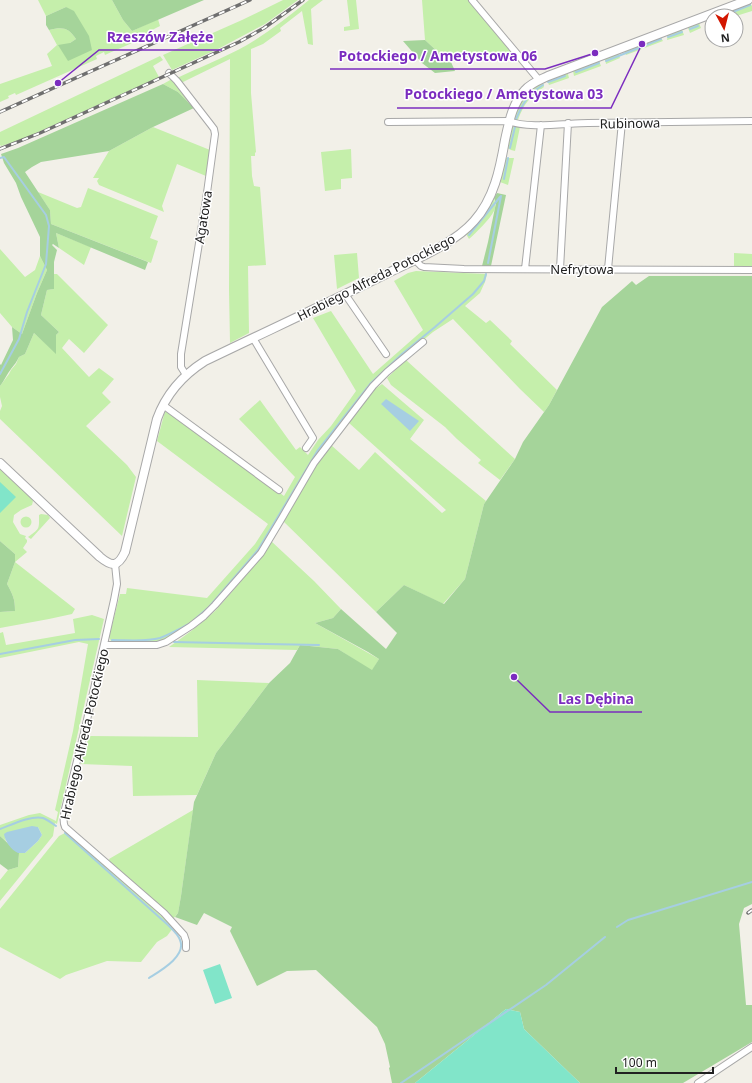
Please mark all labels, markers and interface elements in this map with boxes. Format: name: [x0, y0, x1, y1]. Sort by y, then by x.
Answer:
north arrow: [704, 8, 744, 48]
callout: Rzeszów Załęże: [99, 24, 222, 50]
text: Rzeszów Załęże: [107, 27, 213, 46]
text: N: [720, 30, 731, 46]
callout: Potockiego / Ametystowa 06: [330, 43, 545, 69]
text: Potockiego / Ametystowa 06: [339, 46, 537, 65]
callout: Potockiego / Ametystowa 03: [397, 82, 611, 108]
text: Potockiego / Ametystowa 03: [405, 84, 603, 103]
street label: Rubinowa: [600, 113, 660, 133]
street label: Agatowa: [190, 189, 216, 245]
street label: Hrabiego Alfreda Potockiego: [294, 229, 458, 325]
street label: Nefrytowa: [550, 260, 614, 278]
street label: Hrabiego Alfreda Potockiego: [56, 646, 113, 821]
callout: Las Dębina: [550, 686, 642, 712]
text: Las Dębina: [558, 689, 634, 708]
scale bar: [616, 1049, 713, 1075]
text: 100 m: [622, 1054, 657, 1071]

